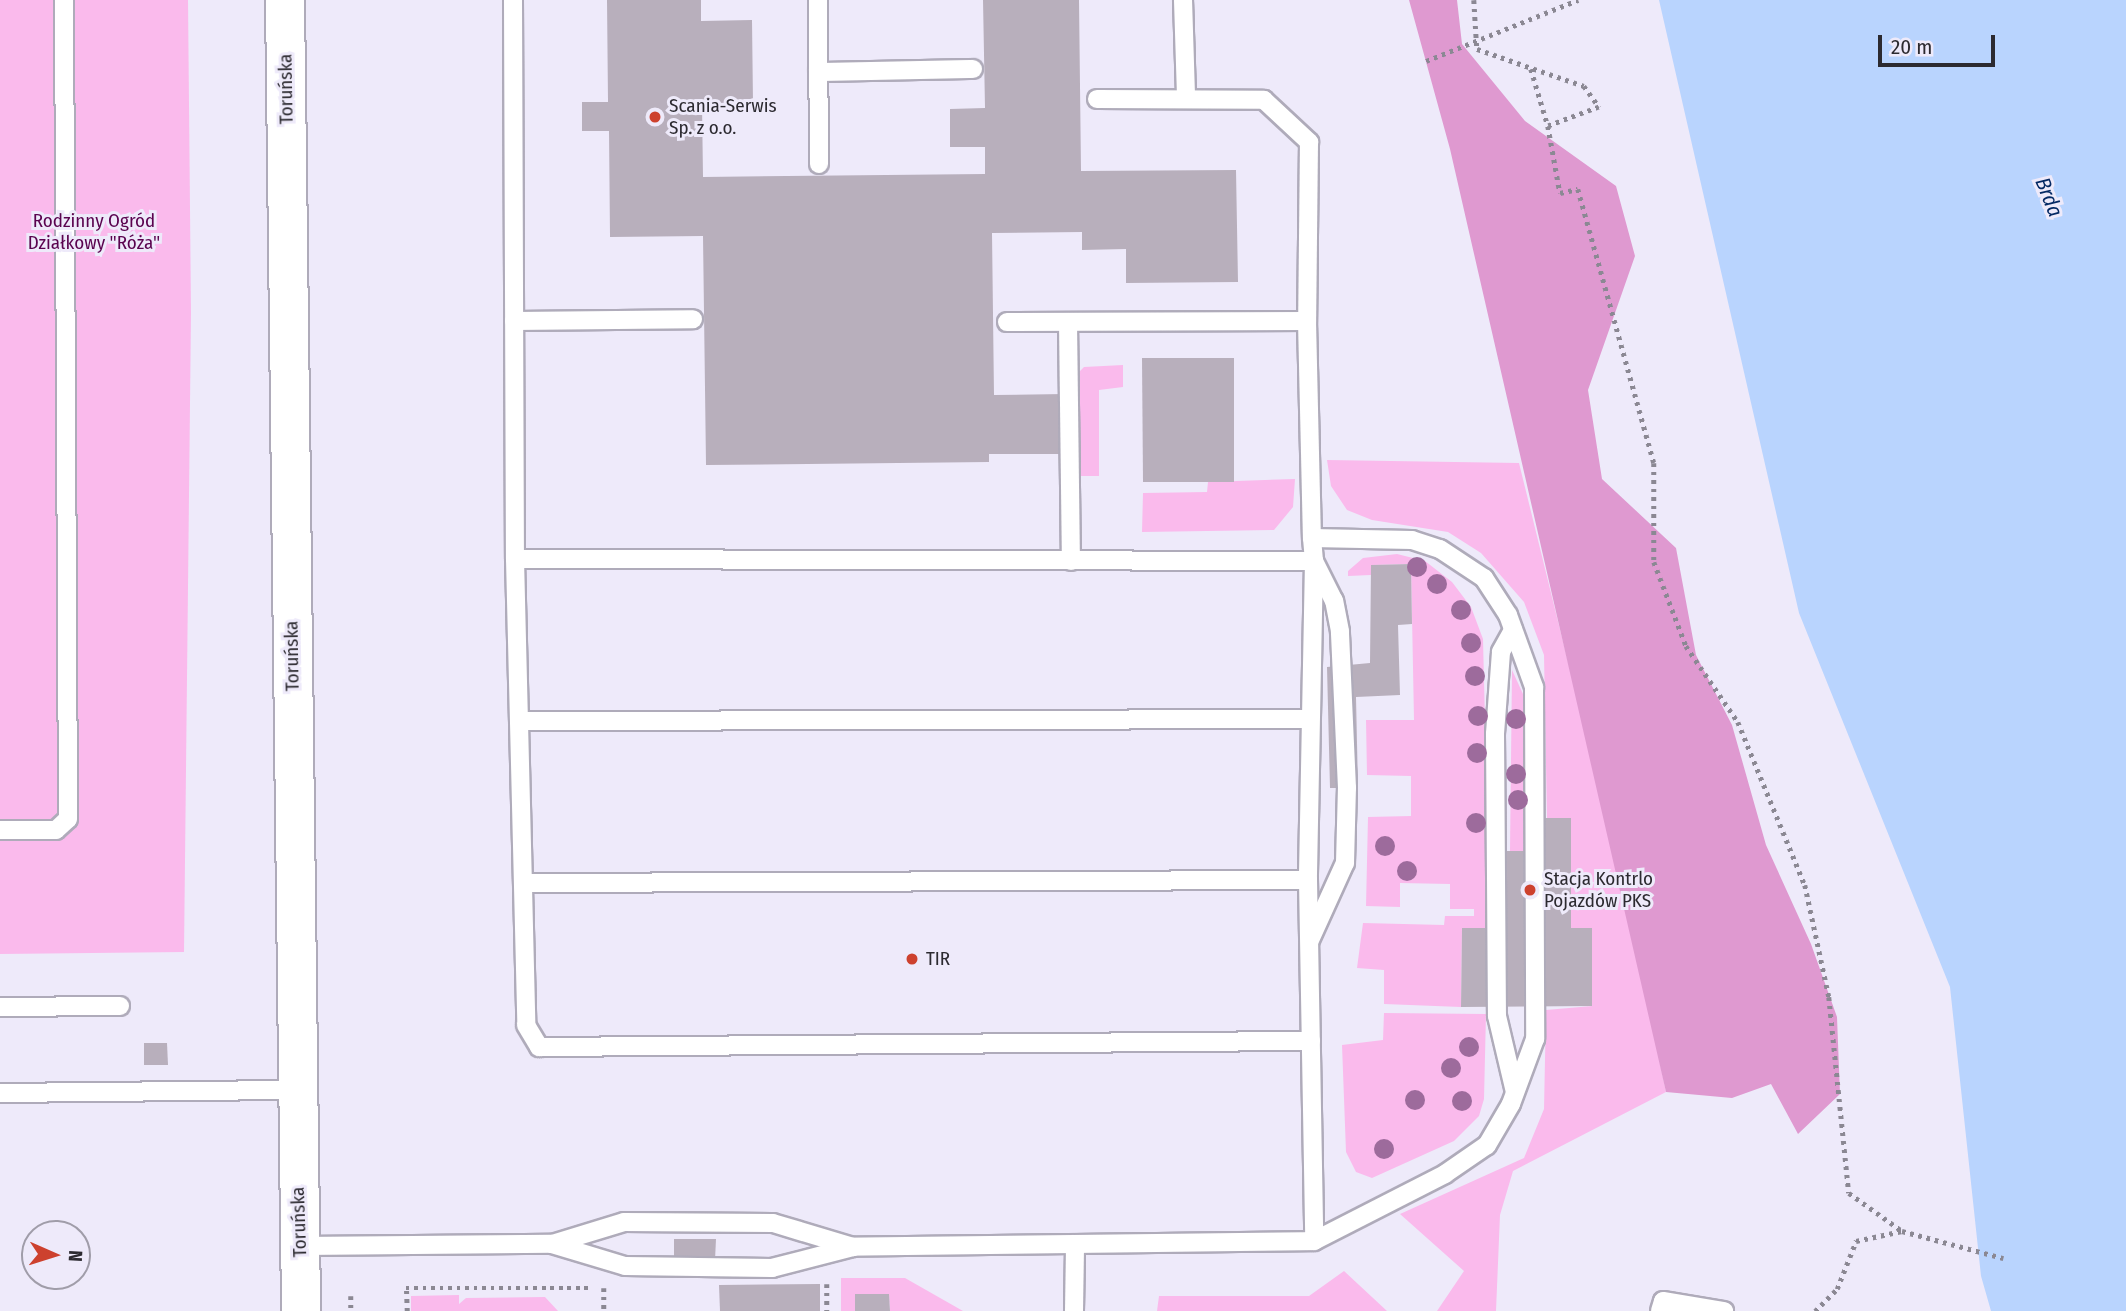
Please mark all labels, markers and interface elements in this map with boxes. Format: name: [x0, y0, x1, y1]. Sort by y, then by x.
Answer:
scale bar: [1881, 21, 1998, 65]
text: 20 m: [1891, 34, 1932, 60]
street label: Toruńska: [274, 54, 298, 124]
place label: Scania-Serwis Sp. z o.o.: [669, 95, 777, 139]
marker: Scania-Serwis Sp. z o.o.: [647, 109, 663, 125]
water label: Brda: [2030, 174, 2068, 220]
park label: Rodzinny Ogród Działkowy "Róża": [28, 210, 160, 254]
street label: Toruńska: [280, 621, 304, 691]
place label: Stacja Kontrlo Pojazdów PKS: [1544, 868, 1653, 912]
marker: Stacja Kontrlo Pojazdów PKS: [1522, 882, 1538, 898]
place label: TIR: [926, 948, 950, 970]
marker: TIR: [904, 951, 920, 967]
street label: Toruńska: [286, 1186, 312, 1258]
north arrow: [21, 1220, 91, 1290]
text: N: [64, 1250, 87, 1262]

